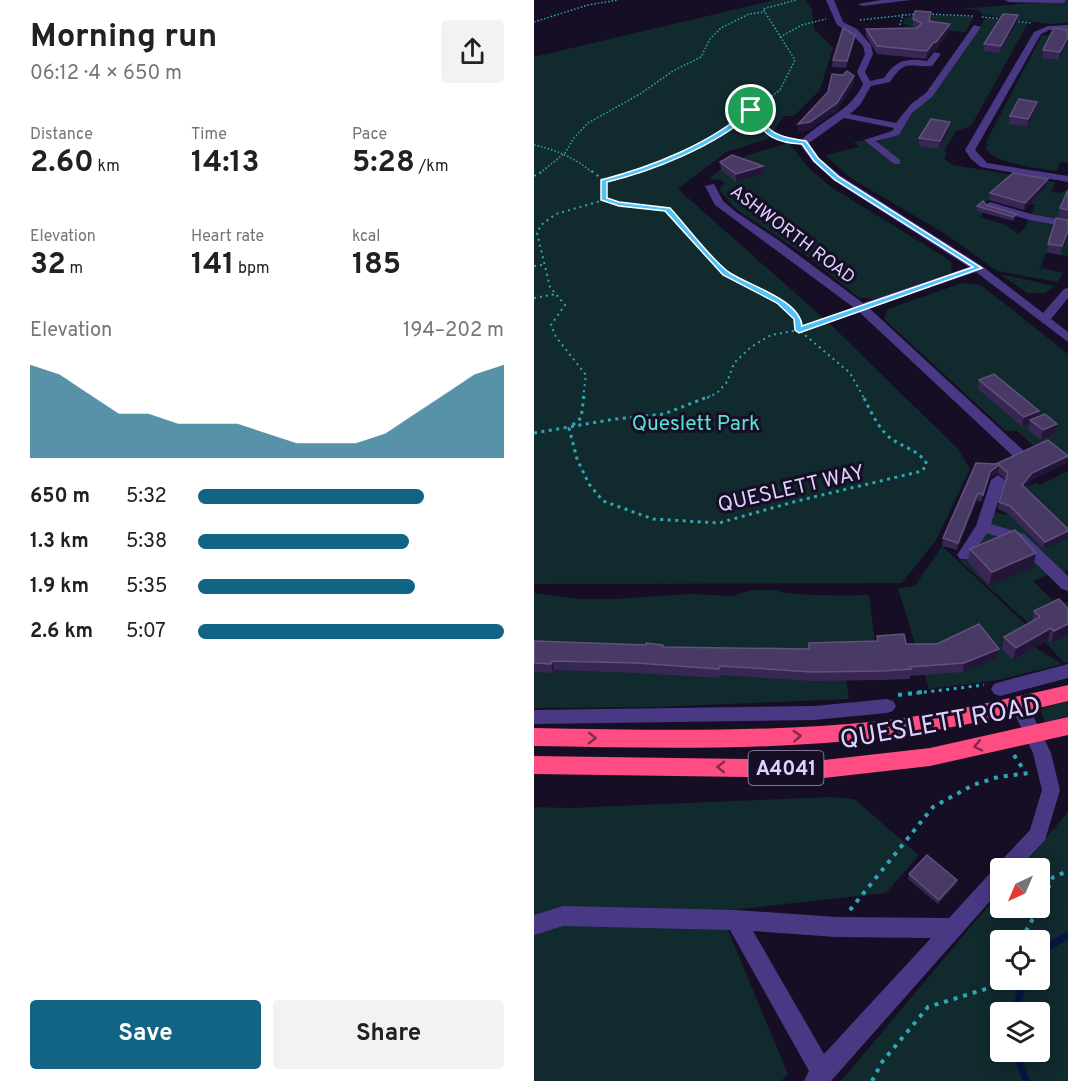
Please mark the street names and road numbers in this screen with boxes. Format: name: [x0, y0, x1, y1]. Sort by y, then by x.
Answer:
street label: ASHWORTH ROAD: [725, 181, 859, 290]
street label: QUESLETT WAY: [715, 459, 867, 519]
street label: QUESLETT ROAD: [837, 691, 1043, 758]
road number: A4041: [748, 751, 824, 785]

